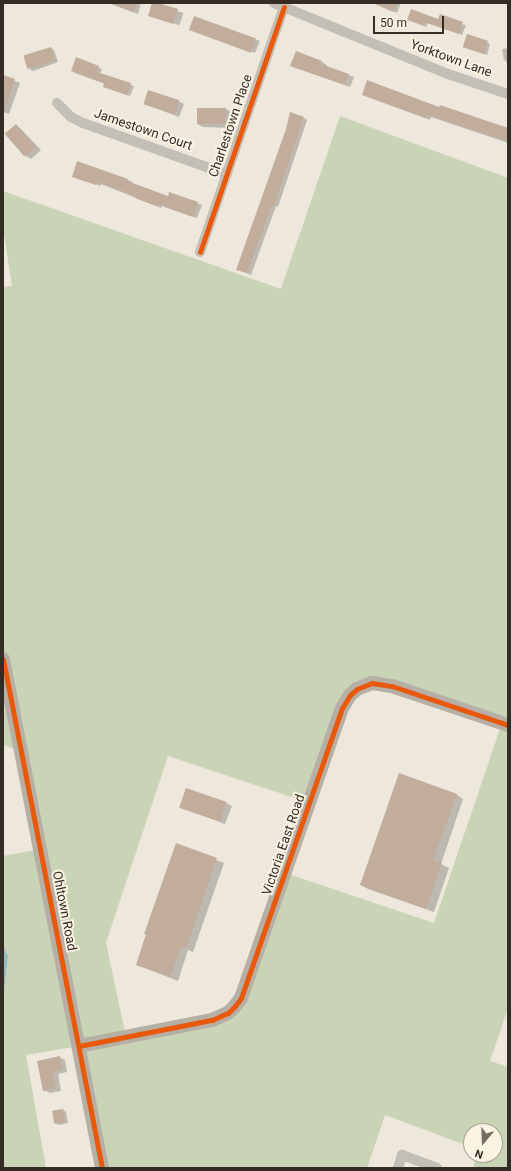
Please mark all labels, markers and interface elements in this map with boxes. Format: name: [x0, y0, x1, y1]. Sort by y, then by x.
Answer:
scale bar: [375, 8, 446, 34]
text: 50 m: [380, 16, 407, 30]
street label: Yorktown Lane: [408, 37, 494, 81]
street label: Charlestown Place: [206, 73, 256, 179]
street label: Jamestown Court: [92, 106, 194, 154]
street label: Victoria East Road: [259, 792, 309, 898]
street label: Ohltown Road: [49, 870, 79, 952]
north arrow: [463, 1123, 503, 1163]
text: N: [473, 1146, 485, 1161]

